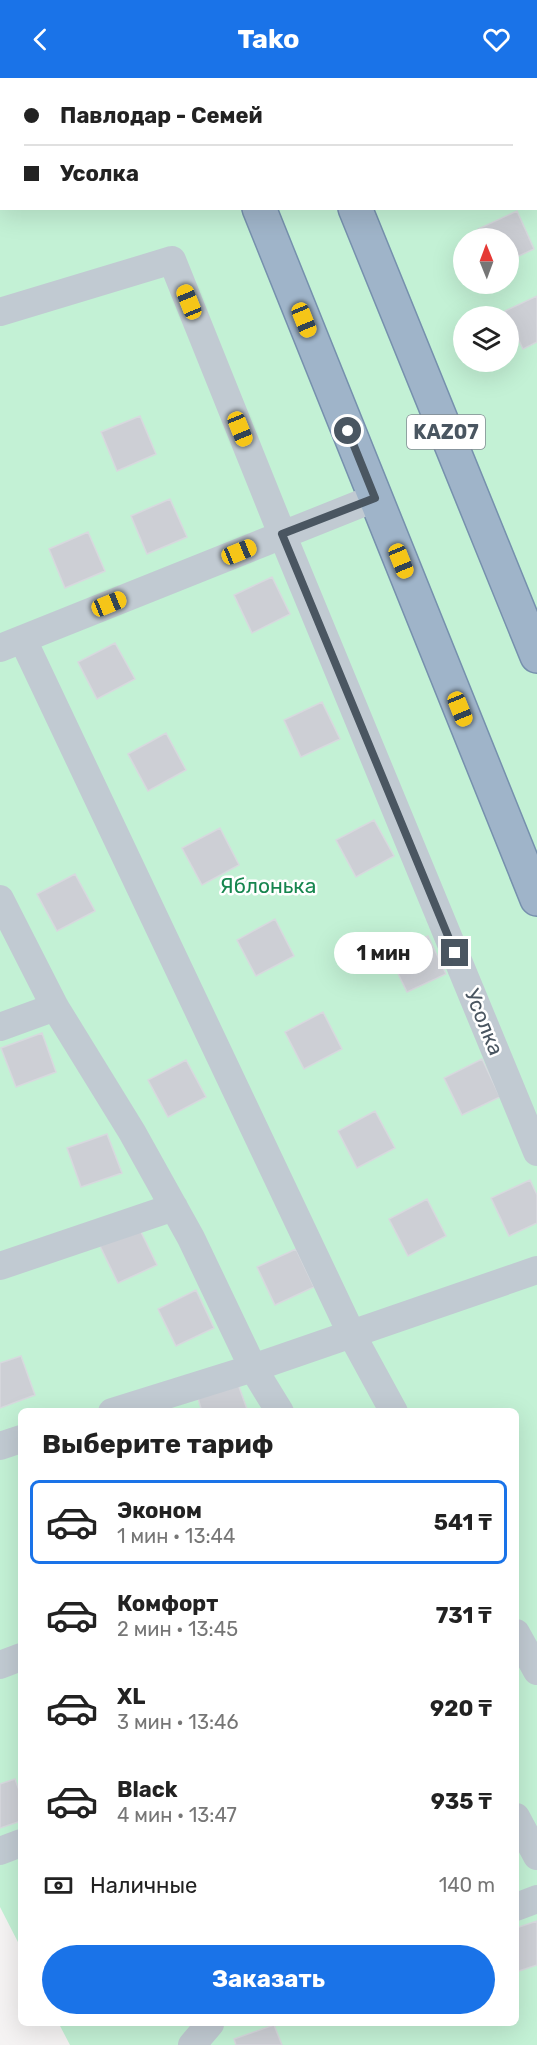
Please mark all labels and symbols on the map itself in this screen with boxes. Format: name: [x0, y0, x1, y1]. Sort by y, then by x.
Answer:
north arrow: [453, 228, 519, 294]
car: [174, 282, 204, 322]
car: [289, 300, 319, 340]
car: [225, 409, 255, 449]
road number: KAZ07: [407, 415, 485, 449]
route start: [334, 417, 361, 444]
car: [219, 537, 259, 567]
car: [386, 541, 416, 581]
car: [89, 589, 129, 619]
car: [445, 689, 475, 729]
park label: Яблонька: [220, 873, 316, 898]
callout: 1 мин: [335, 932, 434, 974]
route end: [441, 939, 468, 966]
street label: Усолка: [460, 985, 509, 1059]

